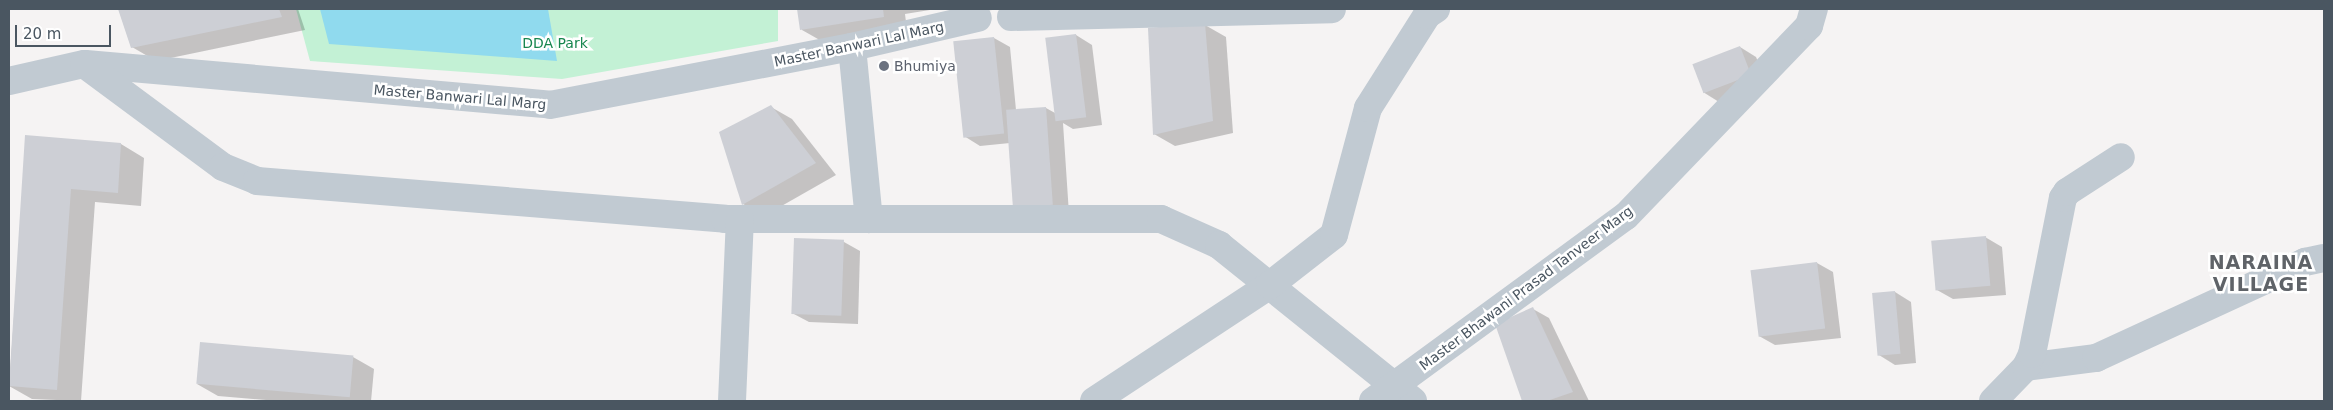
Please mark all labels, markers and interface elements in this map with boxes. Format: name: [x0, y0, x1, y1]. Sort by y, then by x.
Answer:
scale bar: [18, 15, 114, 47]
street label: Master Banwari Lal Marg: [773, 18, 945, 70]
text: 20 m: [23, 25, 61, 43]
park label: DDA Park: [522, 35, 588, 51]
place label: Bhumiya: [894, 58, 956, 74]
marker: Bhumiya: [878, 60, 890, 72]
street label: Master Banwari Lal Marg: [373, 81, 547, 113]
street label: Master Bhawani Prasad Tanveer Marg: [1416, 202, 1636, 374]
district label: NARAINA VILLAGE: [2208, 252, 2314, 296]

